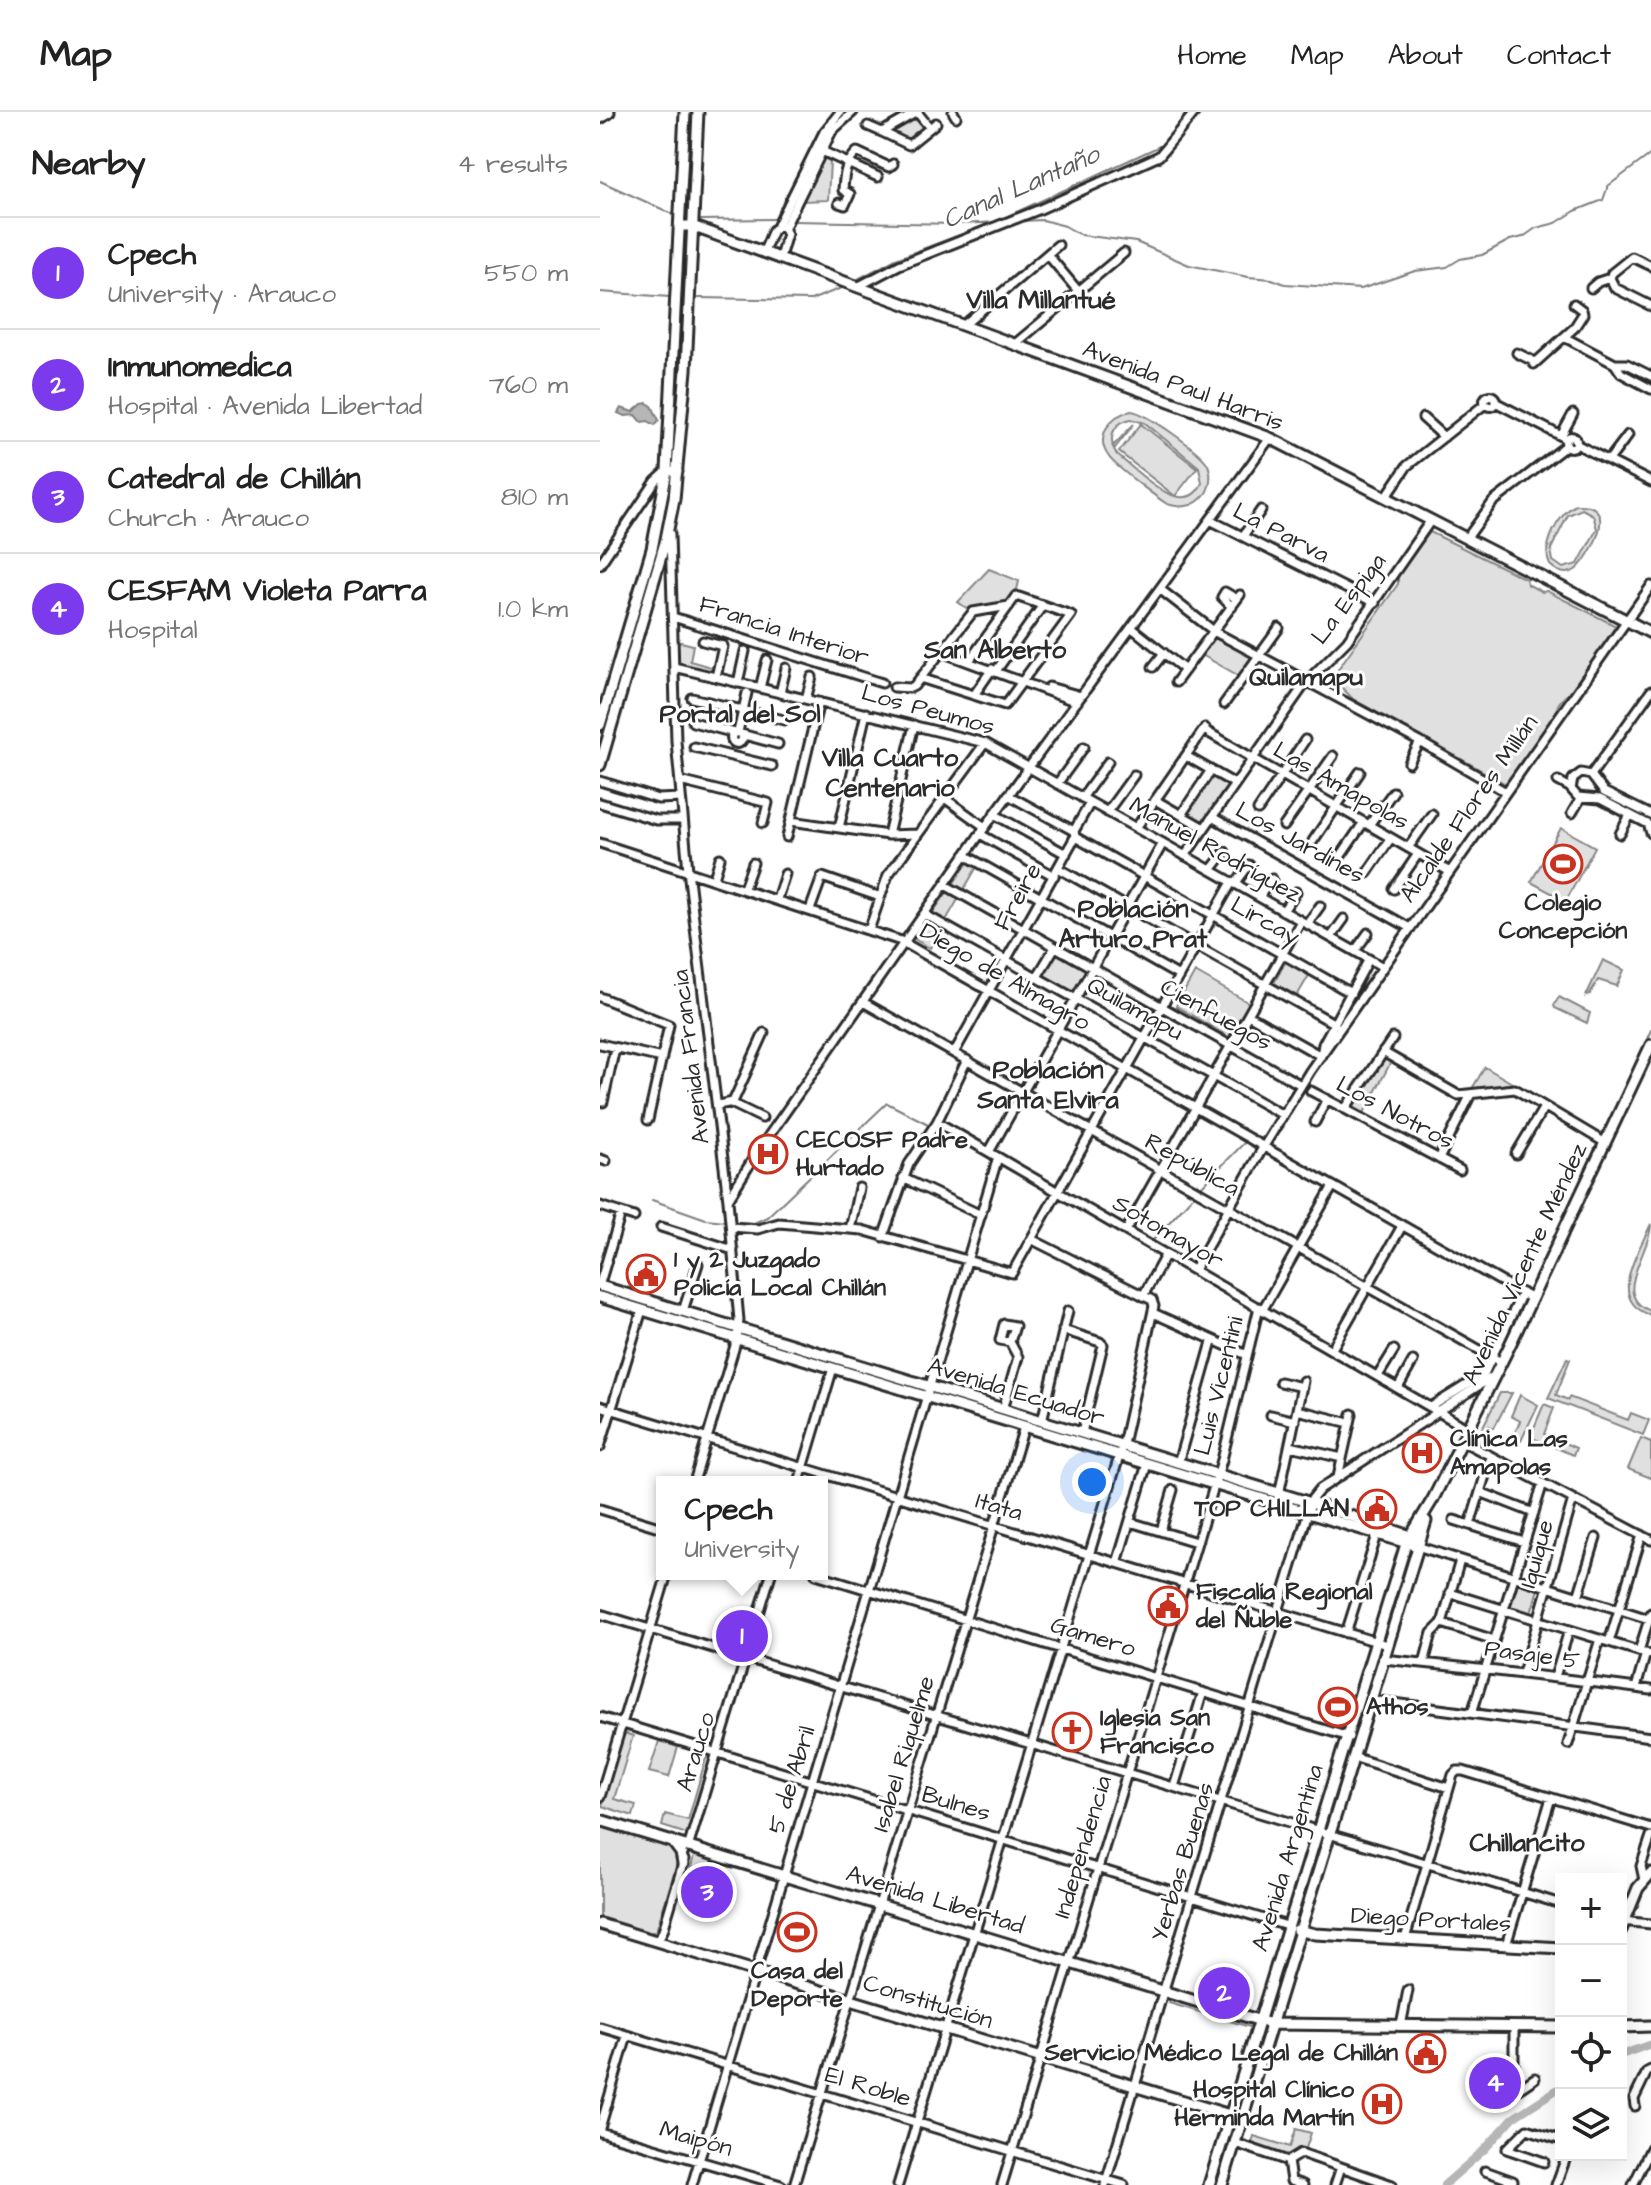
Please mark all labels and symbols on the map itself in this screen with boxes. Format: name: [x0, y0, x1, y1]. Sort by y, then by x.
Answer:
water label: Canal Lantaño: [937, 135, 1107, 238]
district label: Villa Millantué: [965, 282, 1116, 318]
street label: Avenida Paul Harris: [1078, 332, 1288, 440]
street label: La Parva: [1227, 494, 1335, 572]
street label: La Espiga: [1303, 546, 1395, 652]
street label: Francia Interior: [695, 588, 873, 674]
district label: San Alberto: [923, 632, 1066, 668]
district label: Quilamapu: [1249, 659, 1363, 695]
street label: Los Peumos: [858, 676, 998, 744]
district label: Portal del Sol: [659, 696, 821, 732]
street label: Alcalde Flores Millán: [1391, 708, 1547, 910]
street label: Las Amapolas: [1267, 733, 1415, 839]
district label: Villa Cuarto Centenario: [821, 740, 959, 806]
street label: Manuel Rodríguez: [1122, 789, 1307, 912]
street label: Los Jardines: [1229, 793, 1371, 893]
sports icon: Colegio Concepción: [1542, 843, 1584, 885]
street label: Freire: [986, 857, 1050, 937]
place label: Colegio Concepción: [1499, 886, 1627, 948]
street label: Lircay: [1224, 888, 1306, 955]
district label: Población Arturo Prat: [1059, 891, 1208, 957]
street label: Diego de Almagro: [913, 914, 1097, 1041]
street label: Avenida Francia: [663, 968, 719, 1146]
street label: Quilamapu: [1081, 969, 1189, 1049]
street label: Cienfuegos: [1154, 970, 1278, 1061]
district label: Población Santa Elvira: [976, 1052, 1120, 1118]
street label: Los Notros: [1330, 1068, 1460, 1158]
place label: CECOSF Padre Hurtado: [796, 1123, 968, 1185]
street label: República: [1138, 1125, 1246, 1205]
hospital icon: CECOSF Padre Hurtado: [747, 1133, 789, 1175]
street label: Avenida Vicente Méndez: [1454, 1137, 1596, 1391]
street label: Sotomayor: [1106, 1187, 1230, 1278]
place label: 1 y 2 Juzgado Policía Local Chillán: [674, 1243, 886, 1305]
public building icon: 1 y 2 Juzgado Policía Local Chillán: [625, 1253, 667, 1295]
street label: Luis Vicentini: [1185, 1313, 1253, 1459]
street label: Avenida Ecuador: [923, 1349, 1109, 1435]
place label: Clínica Las Amapolas: [1450, 1422, 1568, 1484]
hospital icon: Clínica Las Amapolas: [1401, 1432, 1443, 1474]
your location: [1072, 1462, 1112, 1502]
street label: Itata: [971, 1484, 1027, 1530]
public building icon: TOP CHILLAN: [1356, 1488, 1398, 1530]
place label: TOP CHILLAN: [1193, 1492, 1349, 1526]
street label: Iquique: [1511, 1516, 1563, 1592]
place label: Fiscalía Regional del Ñuble: [1195, 1575, 1373, 1637]
public building icon: Fiscalía Regional del Ñuble: [1147, 1585, 1189, 1627]
pin: 1: [716, 1606, 768, 1666]
street label: Gamero: [1046, 1608, 1140, 1666]
street label: Pasaje 5: [1482, 1632, 1582, 1678]
street label: Isabel Riquelme: [864, 1672, 944, 1836]
sports icon: Athos: [1317, 1686, 1359, 1728]
place label: Athos: [1366, 1690, 1429, 1724]
place label: Iglesia San Francisco: [1100, 1701, 1214, 1763]
street label: Arauco: [668, 1707, 724, 1796]
church icon: Iglesia San Francisco: [1051, 1711, 1093, 1753]
street label: 5 de Abril: [760, 1722, 824, 1838]
street label: Avenida Argentina: [1243, 1760, 1334, 1956]
street label: Independencia: [1045, 1771, 1121, 1923]
street label: Bulnes: [918, 1778, 994, 1830]
street label: Yerbas Buenas: [1143, 1778, 1223, 1946]
district label: Chillancito: [1469, 1825, 1585, 1861]
street label: Avenida Libertad: [842, 1857, 1028, 1943]
pin: 3: [681, 1862, 733, 1922]
street label: Diego Portales: [1350, 1899, 1512, 1942]
sports icon: Casa del Deporte: [776, 1911, 818, 1953]
place label: Casa del Deporte: [751, 1954, 843, 2016]
pin: 2: [1198, 1963, 1250, 2023]
street label: Constitución: [859, 1966, 997, 2038]
public building icon: Servicio Médico Legal de Chillán: [1405, 2032, 1447, 2074]
place label: Servicio Médico Legal de Chillán: [1044, 2036, 1398, 2071]
pin: 4: [1469, 2053, 1521, 2113]
street label: El Roble: [821, 2058, 915, 2116]
place label: Hospital Clínico Herminda Martín: [1174, 2073, 1354, 2135]
hospital icon: Hospital Clínico Herminda Martín: [1361, 2083, 1403, 2125]
street label: Maipón: [655, 2112, 737, 2166]

